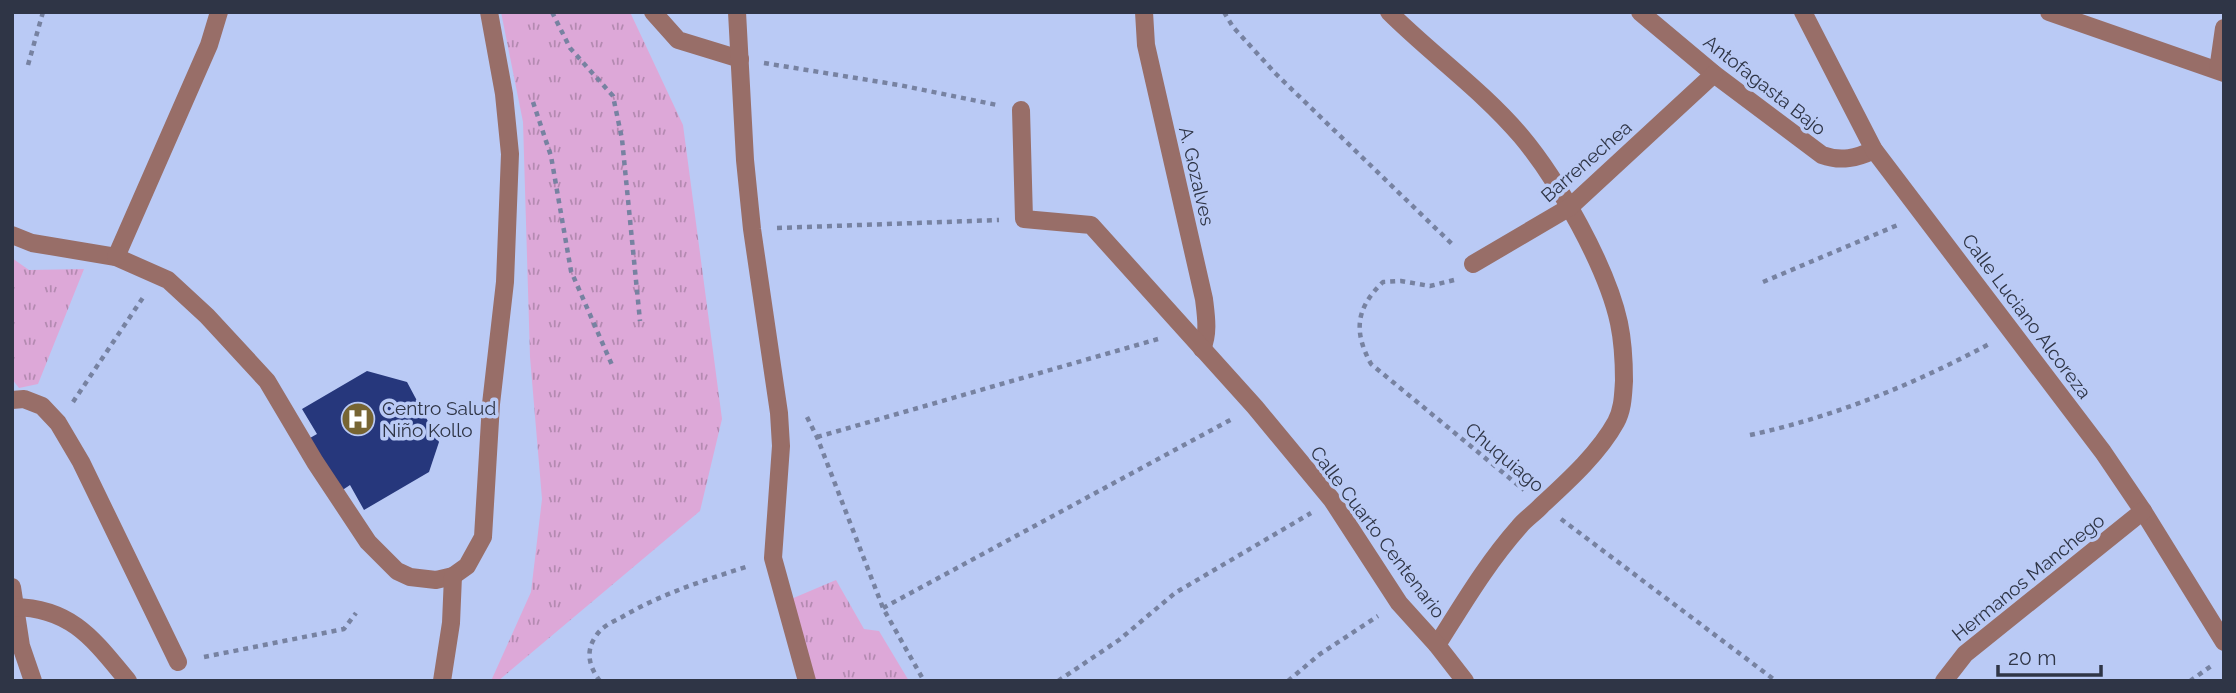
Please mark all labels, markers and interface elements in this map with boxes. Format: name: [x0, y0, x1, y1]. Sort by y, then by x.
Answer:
street label: Antofagasta Bajo: [1699, 30, 1831, 140]
street label: Barrenechea: [1536, 116, 1636, 206]
street label: A. Gozalves: [1175, 124, 1219, 228]
street label: Calle Luciano Alcoreza: [1958, 229, 2096, 403]
place label: Centro Salud Niño Kollo: [382, 397, 496, 441]
hospital icon: Centro Salud Niño Kollo: [339, 400, 377, 438]
street label: Chuquiago: [1461, 418, 1549, 496]
street label: Calle Cuarto Centenario: [1306, 442, 1450, 622]
street label: Hermanos Manchego: [1947, 509, 2109, 645]
scale bar: [1998, 634, 2101, 678]
text: 20 m: [2008, 645, 2056, 670]

